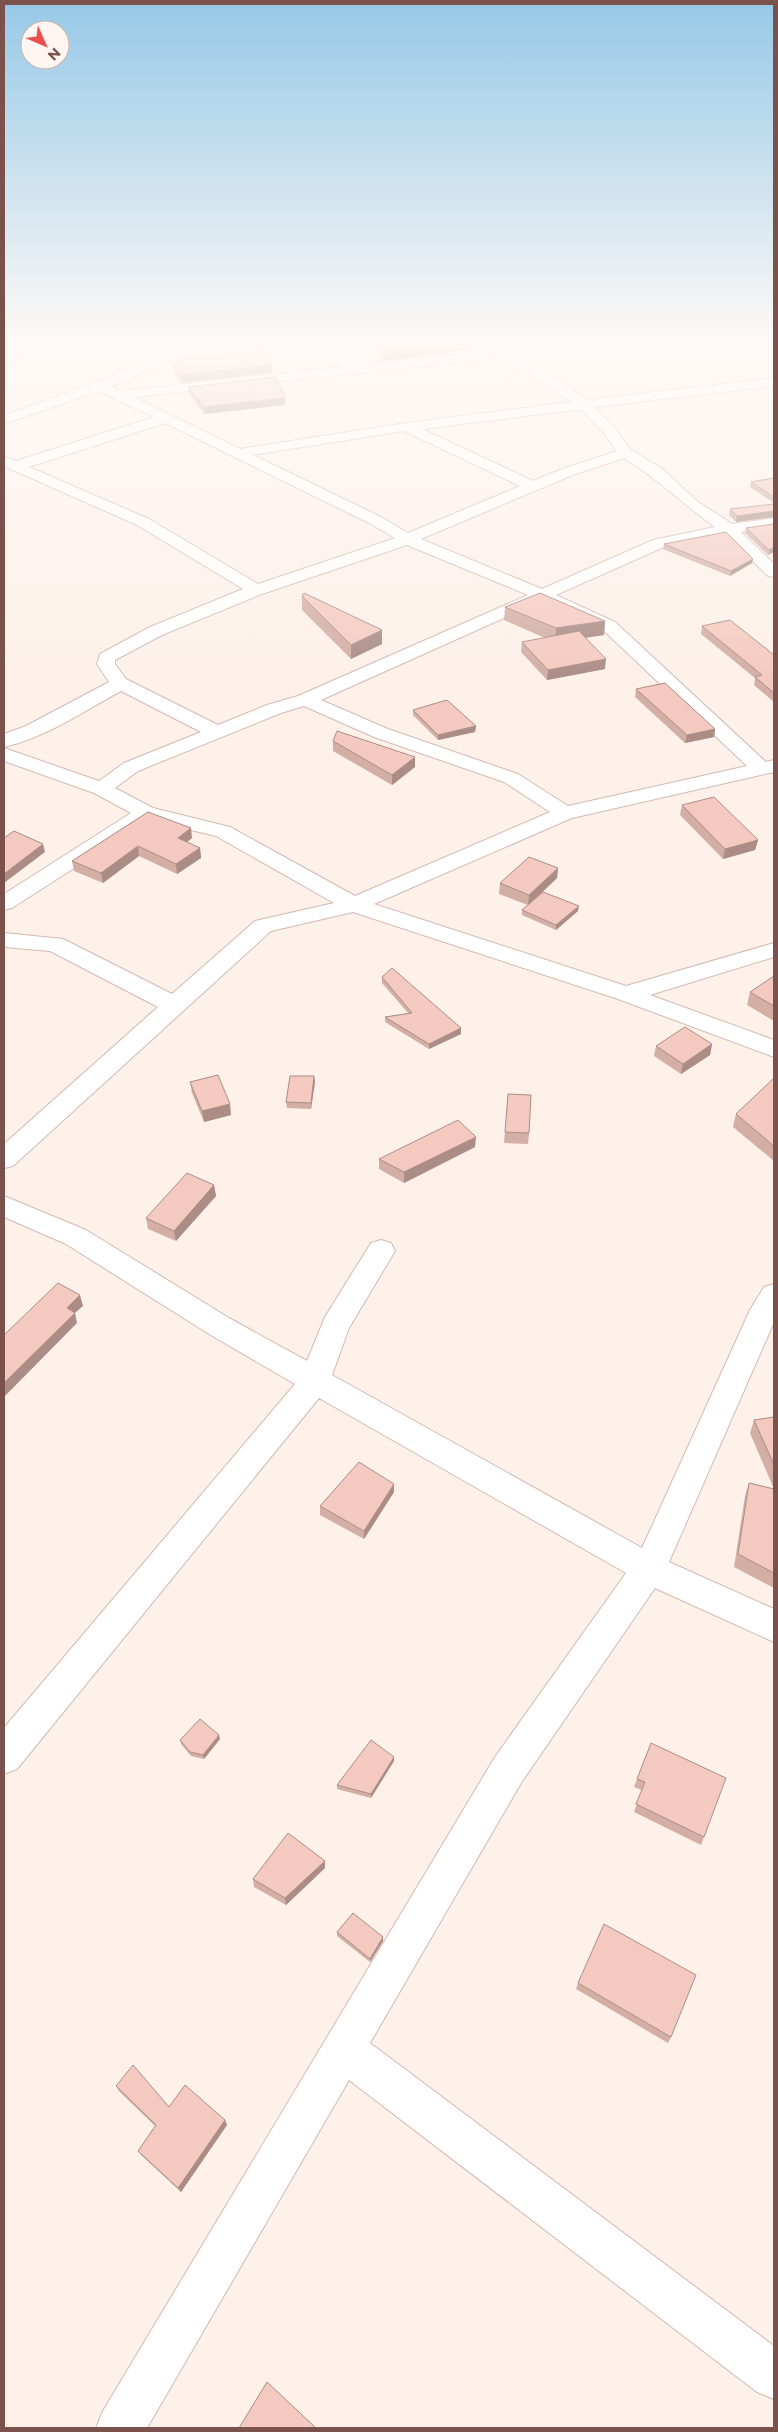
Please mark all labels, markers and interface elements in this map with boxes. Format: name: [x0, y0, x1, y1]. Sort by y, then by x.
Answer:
north arrow: [20, 20, 70, 70]
text: N: [44, 44, 65, 65]

